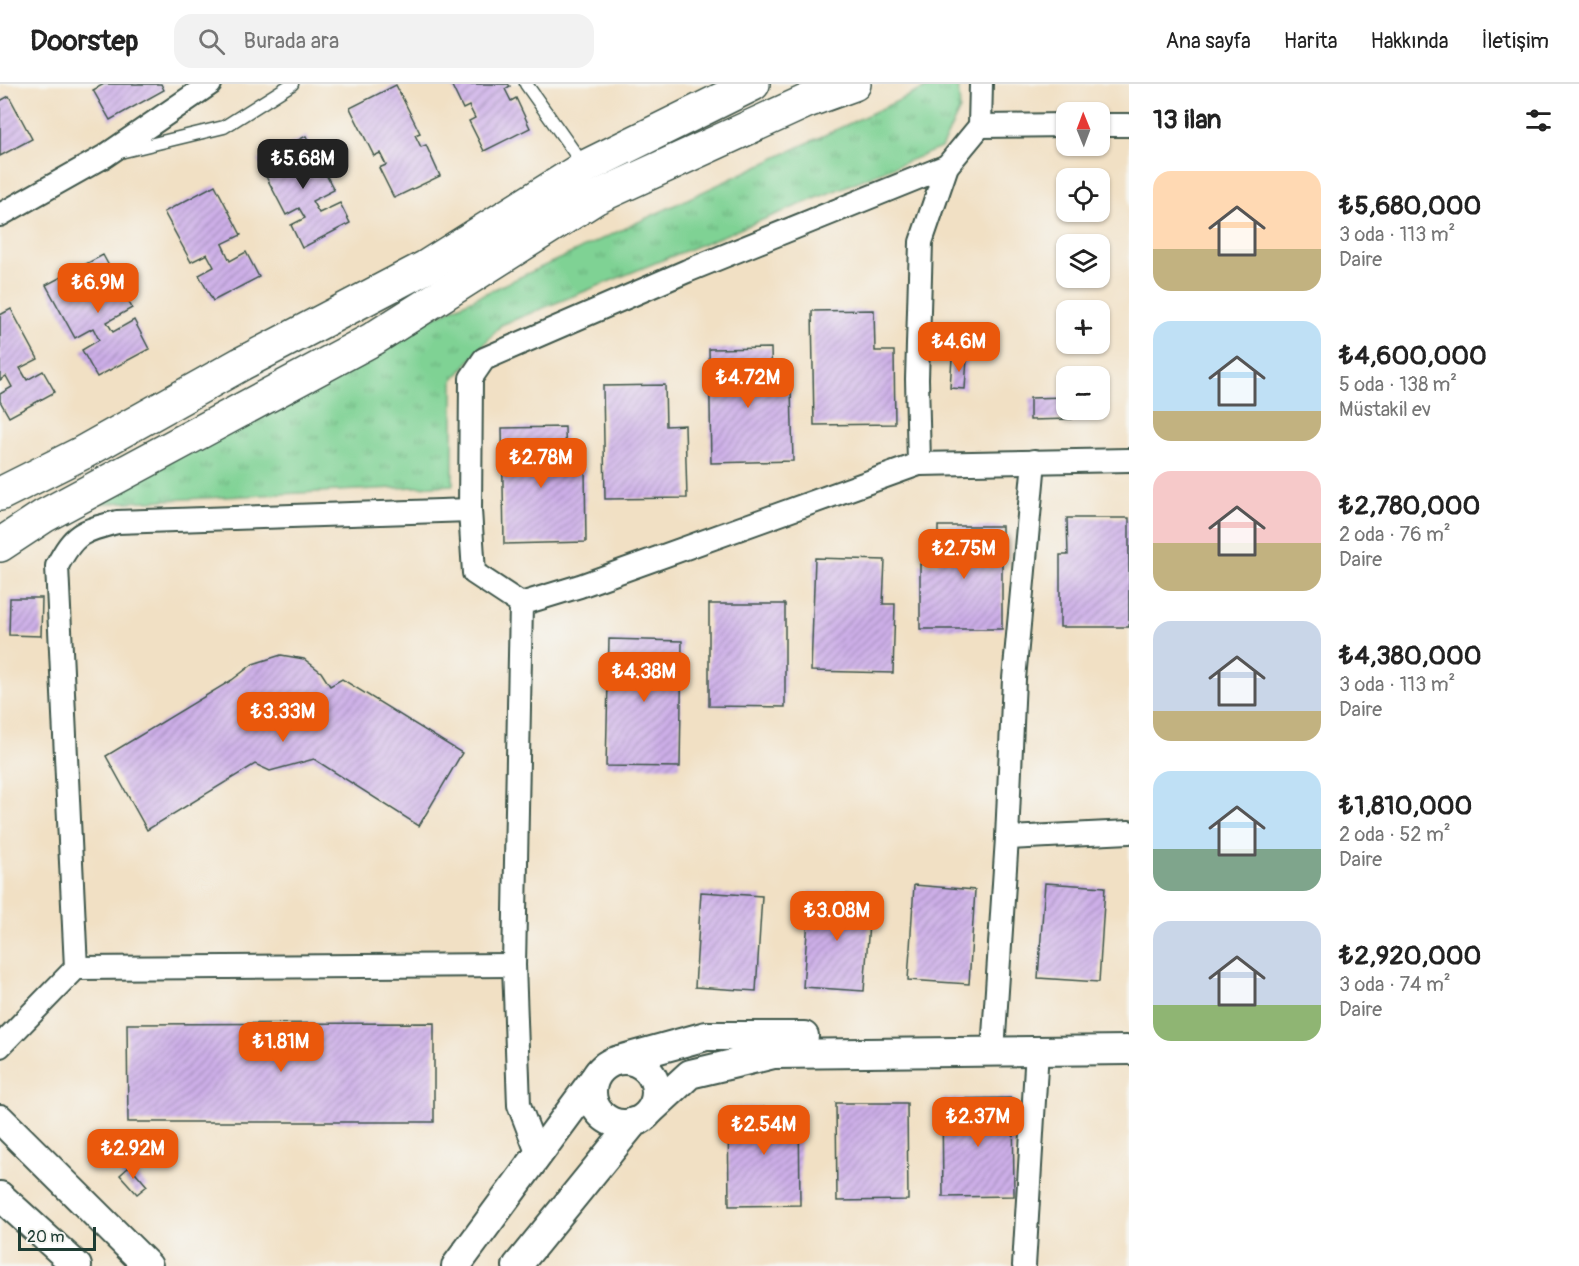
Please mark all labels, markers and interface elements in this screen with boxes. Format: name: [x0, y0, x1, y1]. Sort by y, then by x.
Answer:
search box: [174, 14, 594, 68]
text: Doorstep: [30, 24, 138, 59]
icon: search: [195, 25, 228, 58]
text: Burada ara: [243, 27, 339, 55]
text: Ana sayfa: [1165, 28, 1251, 55]
text: Harita: [1284, 28, 1337, 55]
text: Hakkında: [1370, 28, 1449, 55]
text: İletişim: [1482, 28, 1549, 55]
north arrow: [1056, 102, 1110, 156]
map controls: [1056, 102, 1110, 420]
text: 13 ilan: [1153, 104, 1221, 136]
icon: filters: [1522, 104, 1555, 137]
pin: ₺5.68M: [254, 139, 352, 190]
text: ₺5.68M: [271, 146, 335, 171]
button: locate: [1056, 168, 1110, 222]
text: ₺5,680,000: [1339, 190, 1481, 222]
icon: home: [1201, 195, 1273, 267]
text: 3 oda · 113 m²: [1339, 222, 1455, 247]
button: layers: [1056, 234, 1110, 288]
text: Daire: [1339, 247, 1382, 272]
pin: ₺6.9M: [56, 263, 140, 314]
text: ₺6.9M: [72, 270, 124, 295]
button: +: [1056, 300, 1110, 354]
pin: ₺4.6M: [917, 322, 1001, 373]
text: ₺4.6M: [932, 329, 986, 354]
text: ₺4,600,000: [1339, 340, 1487, 372]
icon: home: [1201, 345, 1273, 417]
pin: ₺4.72M: [699, 358, 797, 409]
text: ₺4.72M: [716, 365, 780, 390]
button: −: [1056, 366, 1110, 420]
text: 5 oda · 138 m²: [1339, 372, 1457, 397]
text: Müstakil ev: [1339, 397, 1431, 422]
pin: ₺2.78M: [492, 438, 590, 489]
text: ₺2.78M: [510, 445, 572, 470]
text: ₺2,780,000: [1339, 490, 1480, 522]
icon: home: [1201, 495, 1273, 567]
text: 2 oda · 76 m²: [1339, 522, 1451, 547]
pin: ₺2.75M: [915, 529, 1013, 580]
text: ₺2.75M: [932, 536, 996, 561]
text: Daire: [1339, 547, 1382, 572]
text: ₺4,380,000: [1339, 640, 1482, 672]
icon: home: [1201, 645, 1273, 717]
pin: ₺4.38M: [595, 652, 693, 703]
text: ₺4.38M: [612, 659, 676, 684]
text: 3 oda · 113 m²: [1339, 672, 1455, 697]
pin: ₺3.33M: [234, 692, 332, 743]
text: Daire: [1339, 697, 1382, 722]
text: ₺3.33M: [251, 699, 315, 724]
text: ₺1,810,000: [1339, 790, 1472, 822]
icon: home: [1201, 795, 1273, 867]
text: 2 oda · 52 m²: [1339, 822, 1450, 847]
text: Daire: [1339, 847, 1382, 872]
pin: ₺3.08M: [788, 891, 886, 942]
text: ₺3.08M: [804, 898, 870, 923]
text: ₺2,920,000: [1339, 940, 1481, 972]
icon: home: [1201, 945, 1273, 1017]
text: 3 oda · 74 m²: [1339, 972, 1451, 997]
text: Daire: [1339, 997, 1382, 1022]
pin: ₺1.81M: [232, 1022, 330, 1073]
text: ₺1.81M: [253, 1029, 309, 1054]
pin: ₺2.37M: [929, 1097, 1027, 1148]
text: ₺2.37M: [946, 1104, 1010, 1129]
pin: ₺2.54M: [715, 1105, 813, 1156]
text: ₺2.54M: [732, 1112, 796, 1137]
pin: ₺2.92M: [84, 1129, 182, 1180]
text: ₺2.92M: [101, 1136, 165, 1161]
scale bar: [18, 1224, 96, 1252]
text: 20 m: [27, 1227, 65, 1247]

